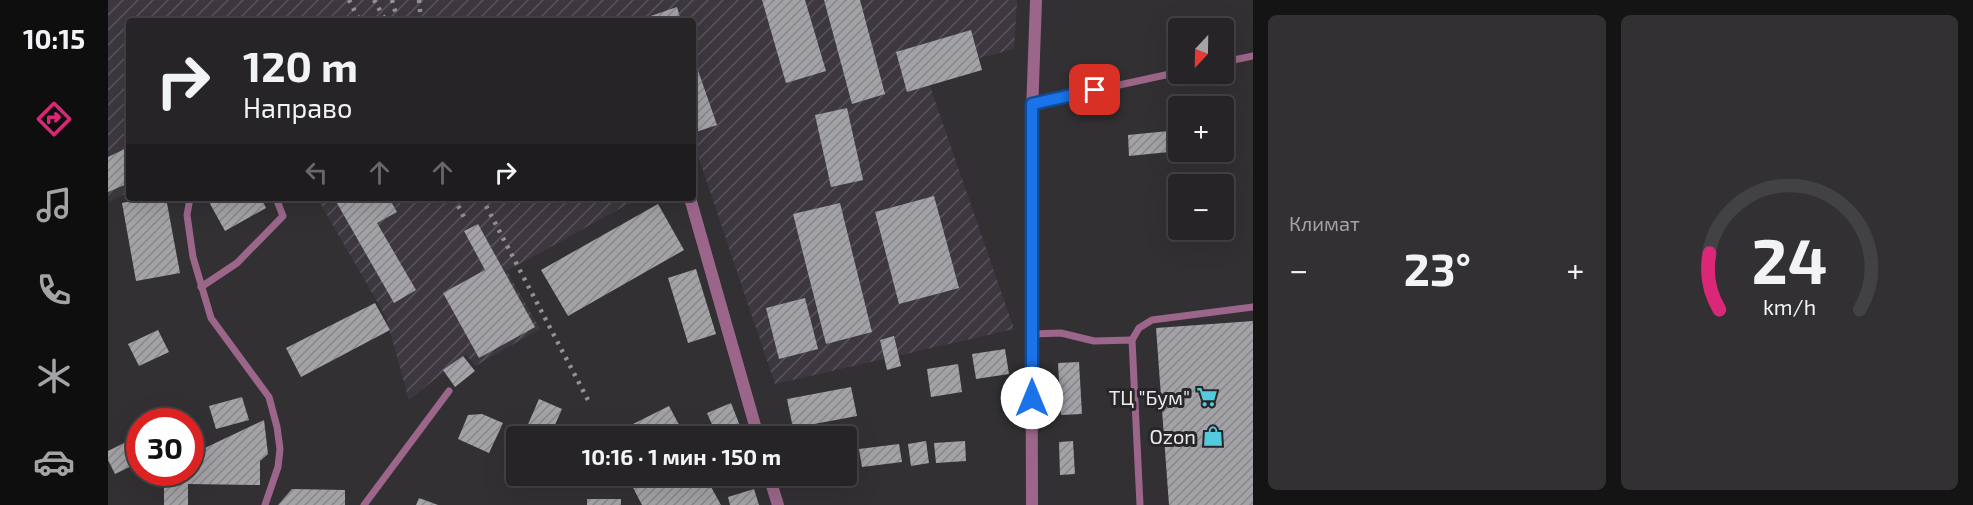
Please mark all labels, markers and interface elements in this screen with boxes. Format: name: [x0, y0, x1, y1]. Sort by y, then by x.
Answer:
north arrow: [1168, 18, 1234, 84]
map controls: [1168, 18, 1234, 240]
text: 10:15: [23, 22, 85, 54]
text: 120 m: [243, 40, 358, 90]
icon: right: [144, 42, 222, 120]
pin: [1069, 64, 1120, 115]
icon: arrive: [1078, 73, 1111, 106]
text: Направо: [243, 91, 352, 123]
button: +: [1168, 96, 1234, 162]
icon: directions: [33, 98, 75, 140]
icon: left: [300, 156, 333, 189]
icon: ahead: [363, 156, 396, 189]
icon: ahead: [426, 156, 459, 189]
icon: right: [489, 156, 522, 189]
button: −: [1168, 174, 1234, 240]
icon: music: [33, 184, 75, 226]
text: Климат: [1289, 211, 1360, 235]
text: 24: [1751, 222, 1827, 297]
text: 23°: [1404, 241, 1471, 295]
text: −: [1289, 249, 1308, 289]
text: +: [1566, 249, 1584, 289]
icon: phone: [33, 269, 75, 311]
text: km/h: [1763, 294, 1816, 319]
icon: climate: [33, 355, 75, 397]
position arrow: [1000, 366, 1064, 430]
place label: ТЦ "Бум": [1109, 385, 1190, 410]
supermarket icon: ТЦ "Бум": [1195, 385, 1219, 409]
speed limit sign: 30: [126, 408, 204, 486]
place label: Ozon: [1149, 424, 1196, 448]
shop icon: Ozon: [1201, 424, 1225, 448]
icon: car: [33, 441, 75, 483]
text: 10:16 · 1 мин · 150 m: [582, 443, 781, 469]

